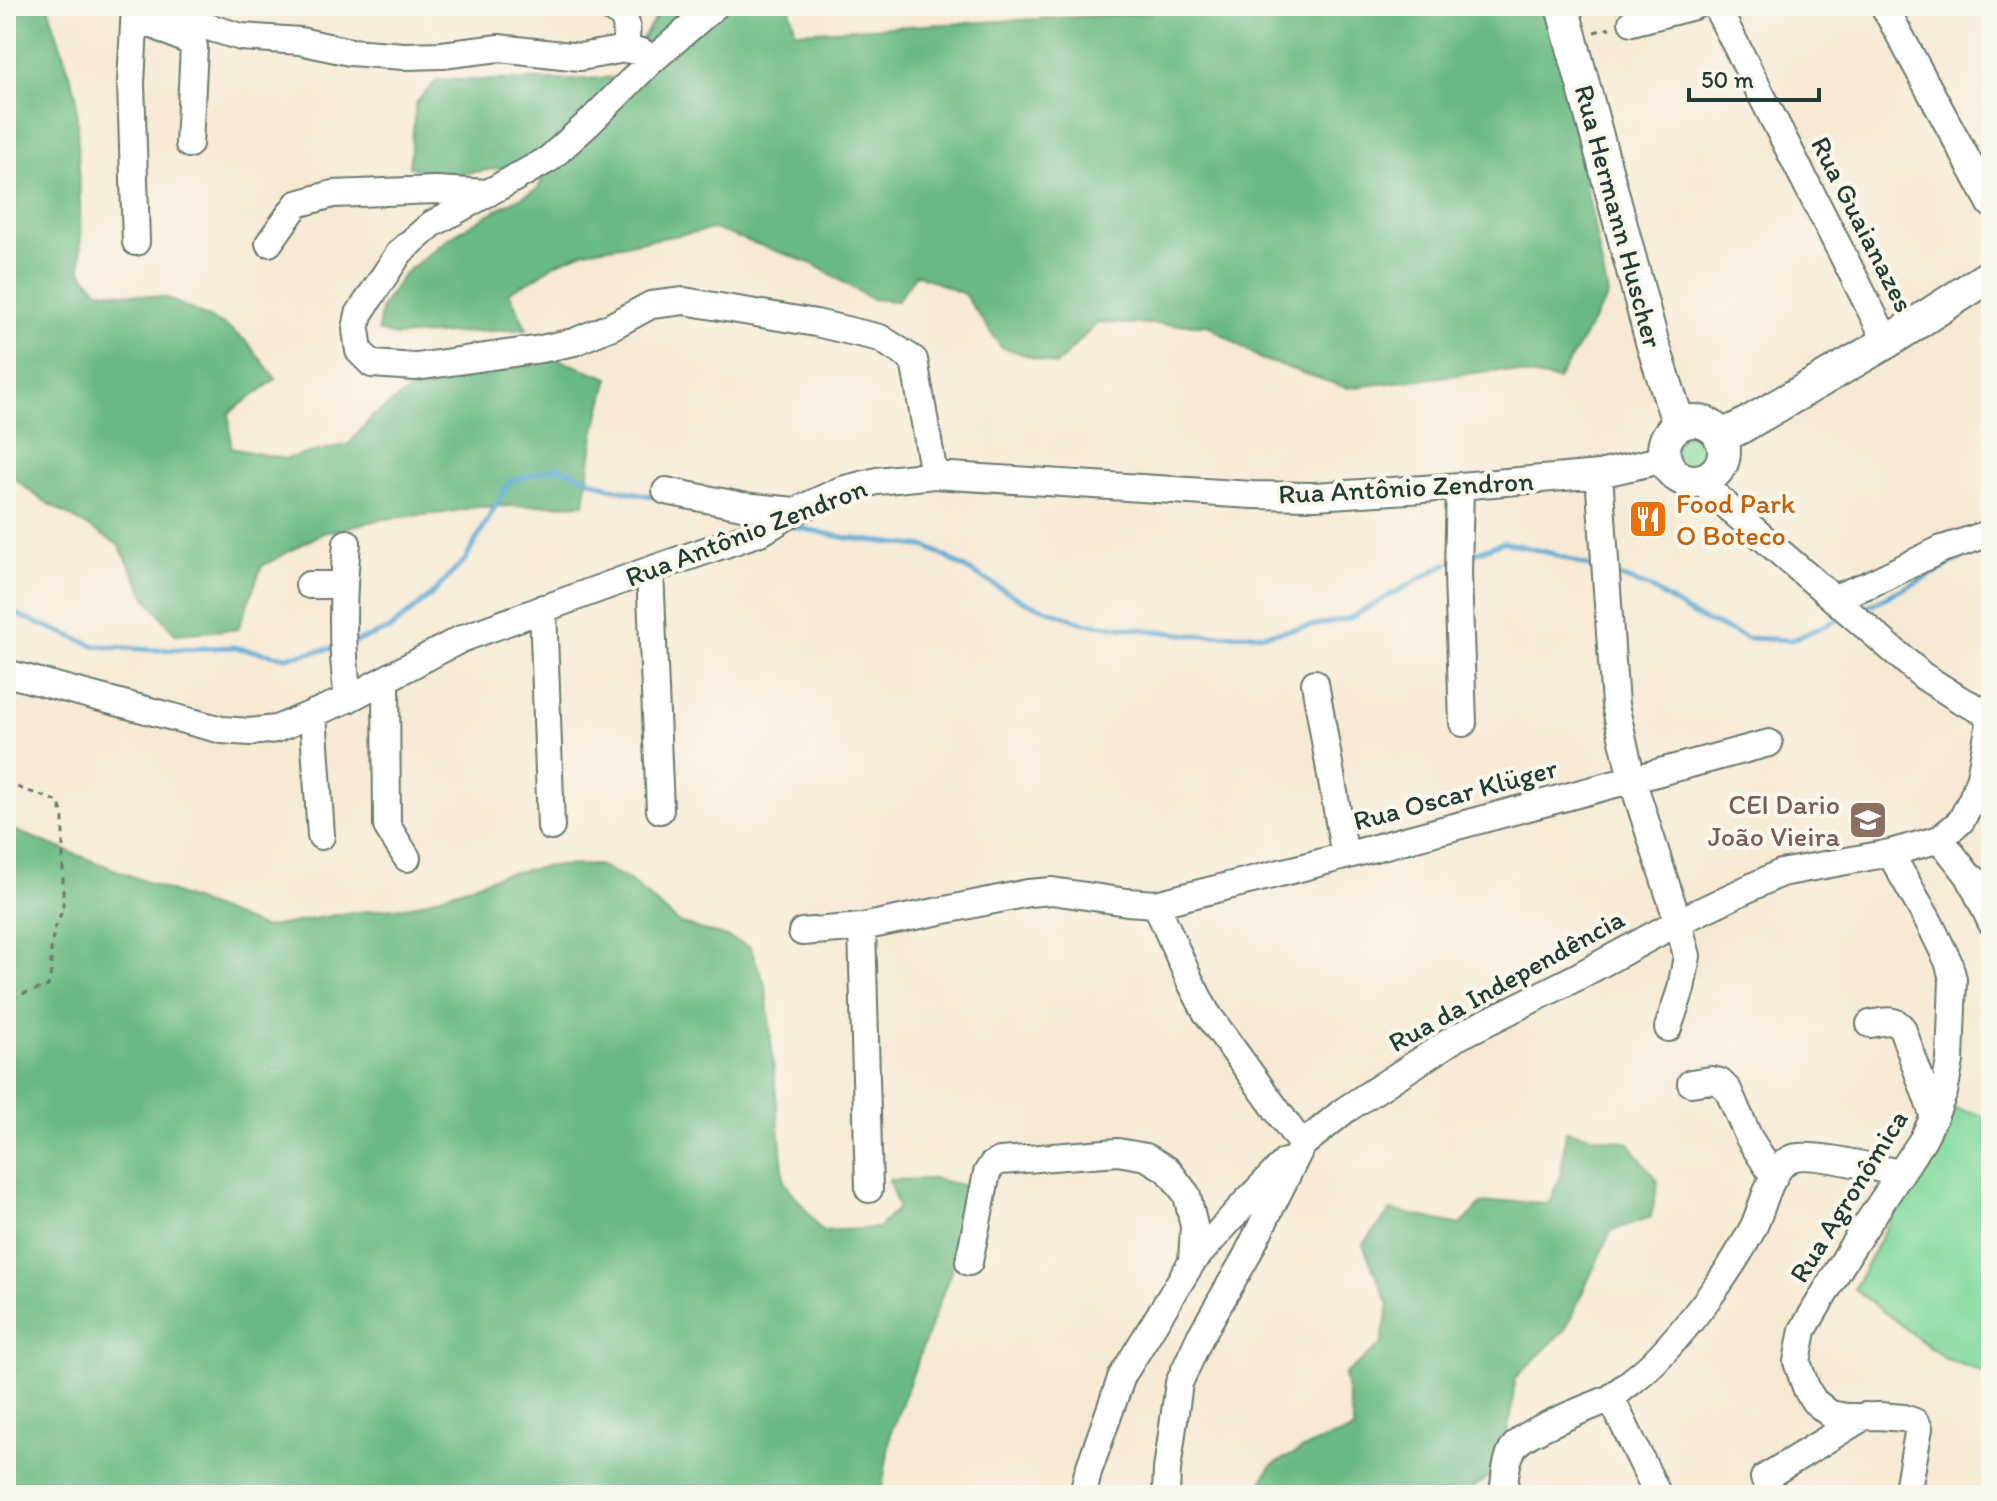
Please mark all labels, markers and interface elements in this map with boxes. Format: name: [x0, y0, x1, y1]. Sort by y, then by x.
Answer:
scale bar: [1689, 52, 1819, 102]
text: 50 m: [1701, 65, 1754, 94]
street label: Rua Hermann Huscher: [1568, 81, 1671, 352]
street label: Rua Guaianazes: [1804, 130, 1922, 318]
street label: Rua Antônio Zendron: [1277, 463, 1535, 511]
street label: Rua Antônio Zendron: [620, 470, 872, 594]
place label: Food Park O Boteco: [1676, 486, 1796, 552]
restaurant icon: Food Park O Boteco: [1627, 498, 1669, 540]
street label: Rua Oscar Klüger: [1349, 750, 1561, 838]
place label: CEI Dario João Vieira: [1708, 787, 1840, 853]
school or university icon: CEI Dario João Vieira: [1847, 799, 1889, 841]
street label: Rua da Independência: [1382, 901, 1630, 1059]
street label: Rua Agronômica: [1781, 1103, 1915, 1289]

